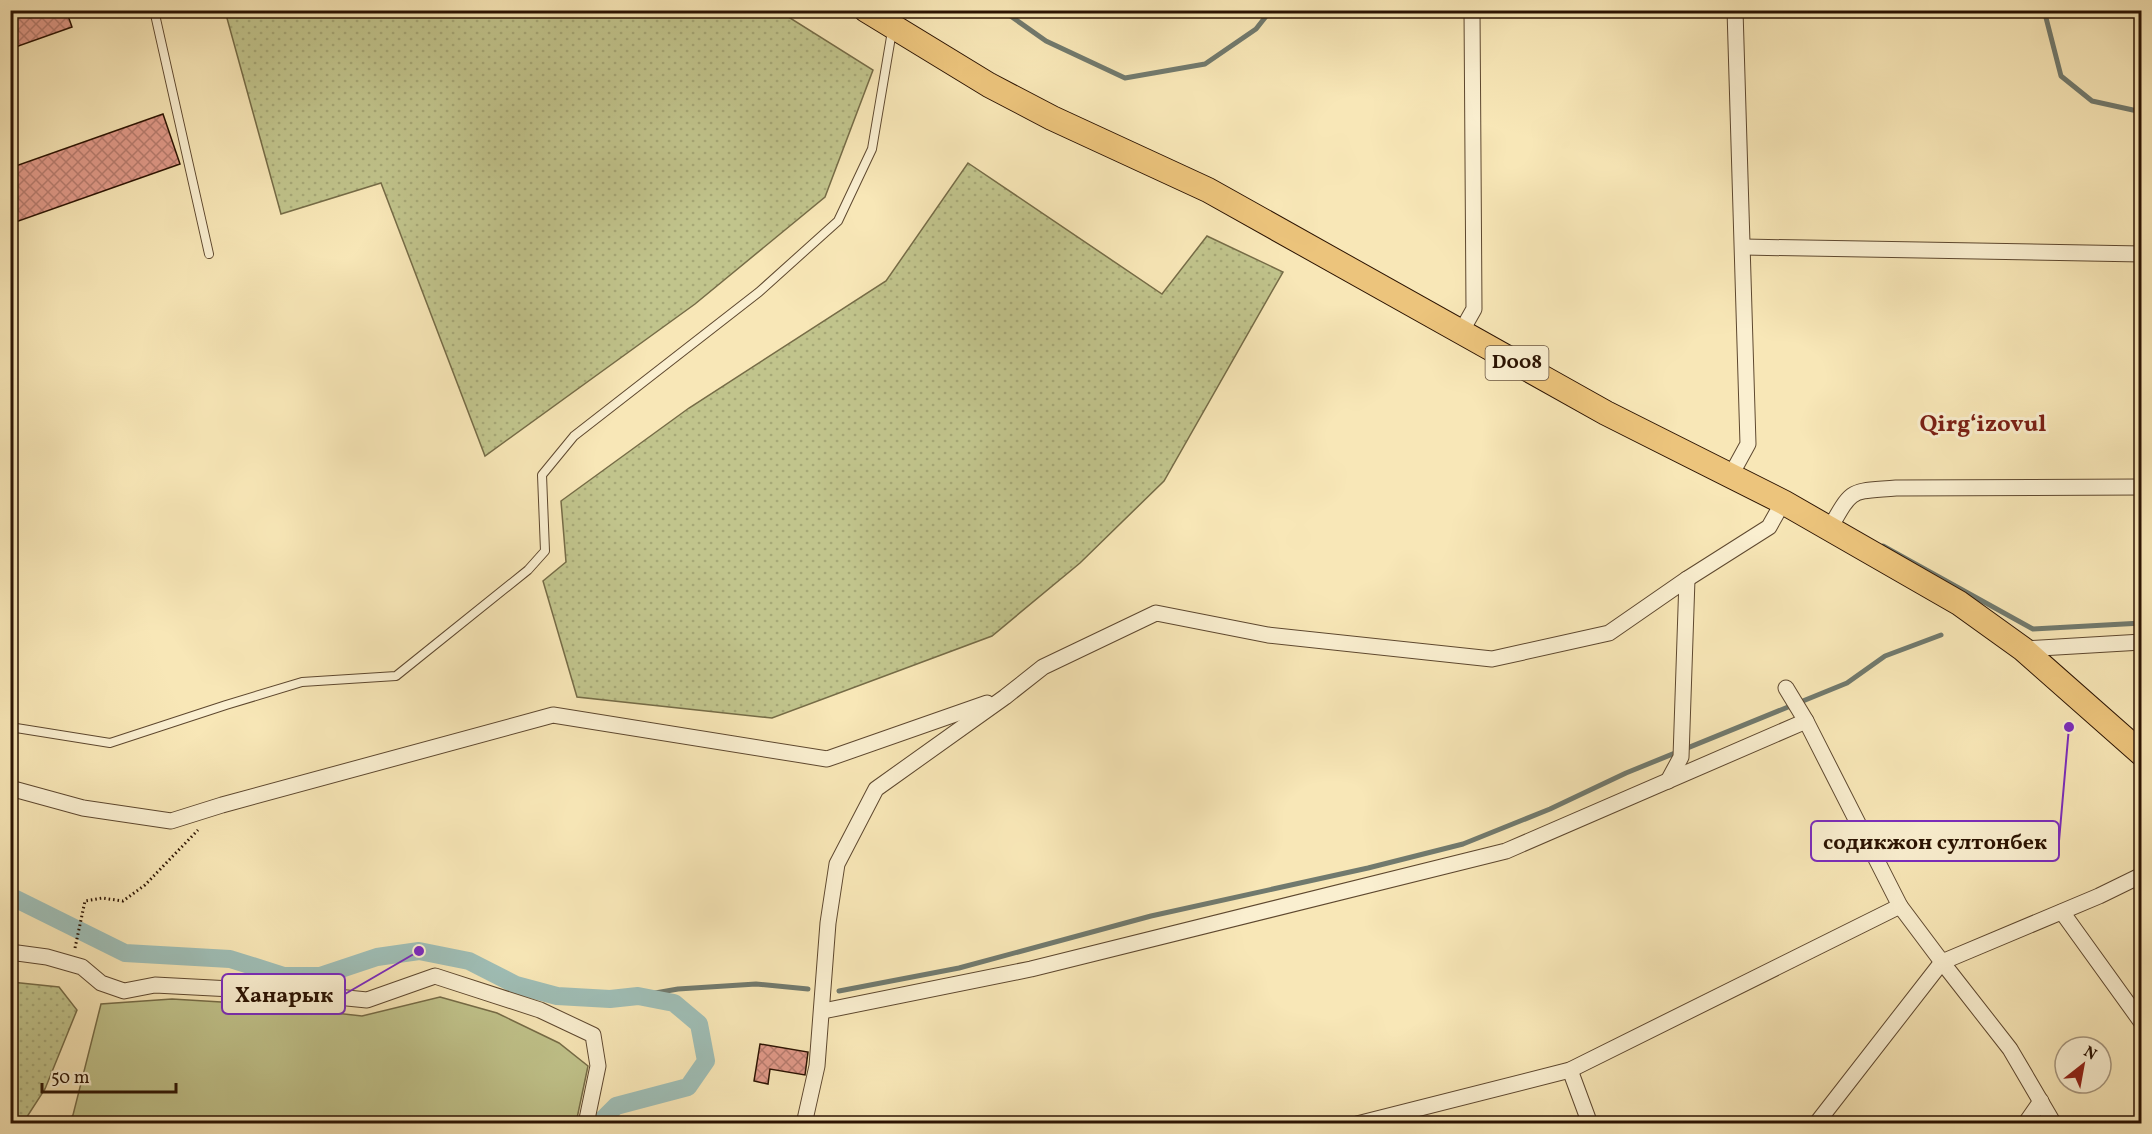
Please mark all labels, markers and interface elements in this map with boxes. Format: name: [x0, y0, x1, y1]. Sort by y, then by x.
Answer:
road number: D008: [1486, 346, 1549, 380]
district label: Qirgʻizovul: [1919, 408, 2047, 442]
callout: содикжон султонбек: [1811, 821, 2059, 861]
text: содикжон султонбек: [1823, 828, 2047, 859]
callout: Ханарык: [222, 974, 345, 1014]
text: Ханарык: [235, 981, 333, 1012]
north arrow: [2053, 1035, 2113, 1095]
text: N: [2079, 1041, 2101, 1066]
scale bar: [42, 1056, 176, 1094]
text: 50 m: [51, 1066, 90, 1091]

